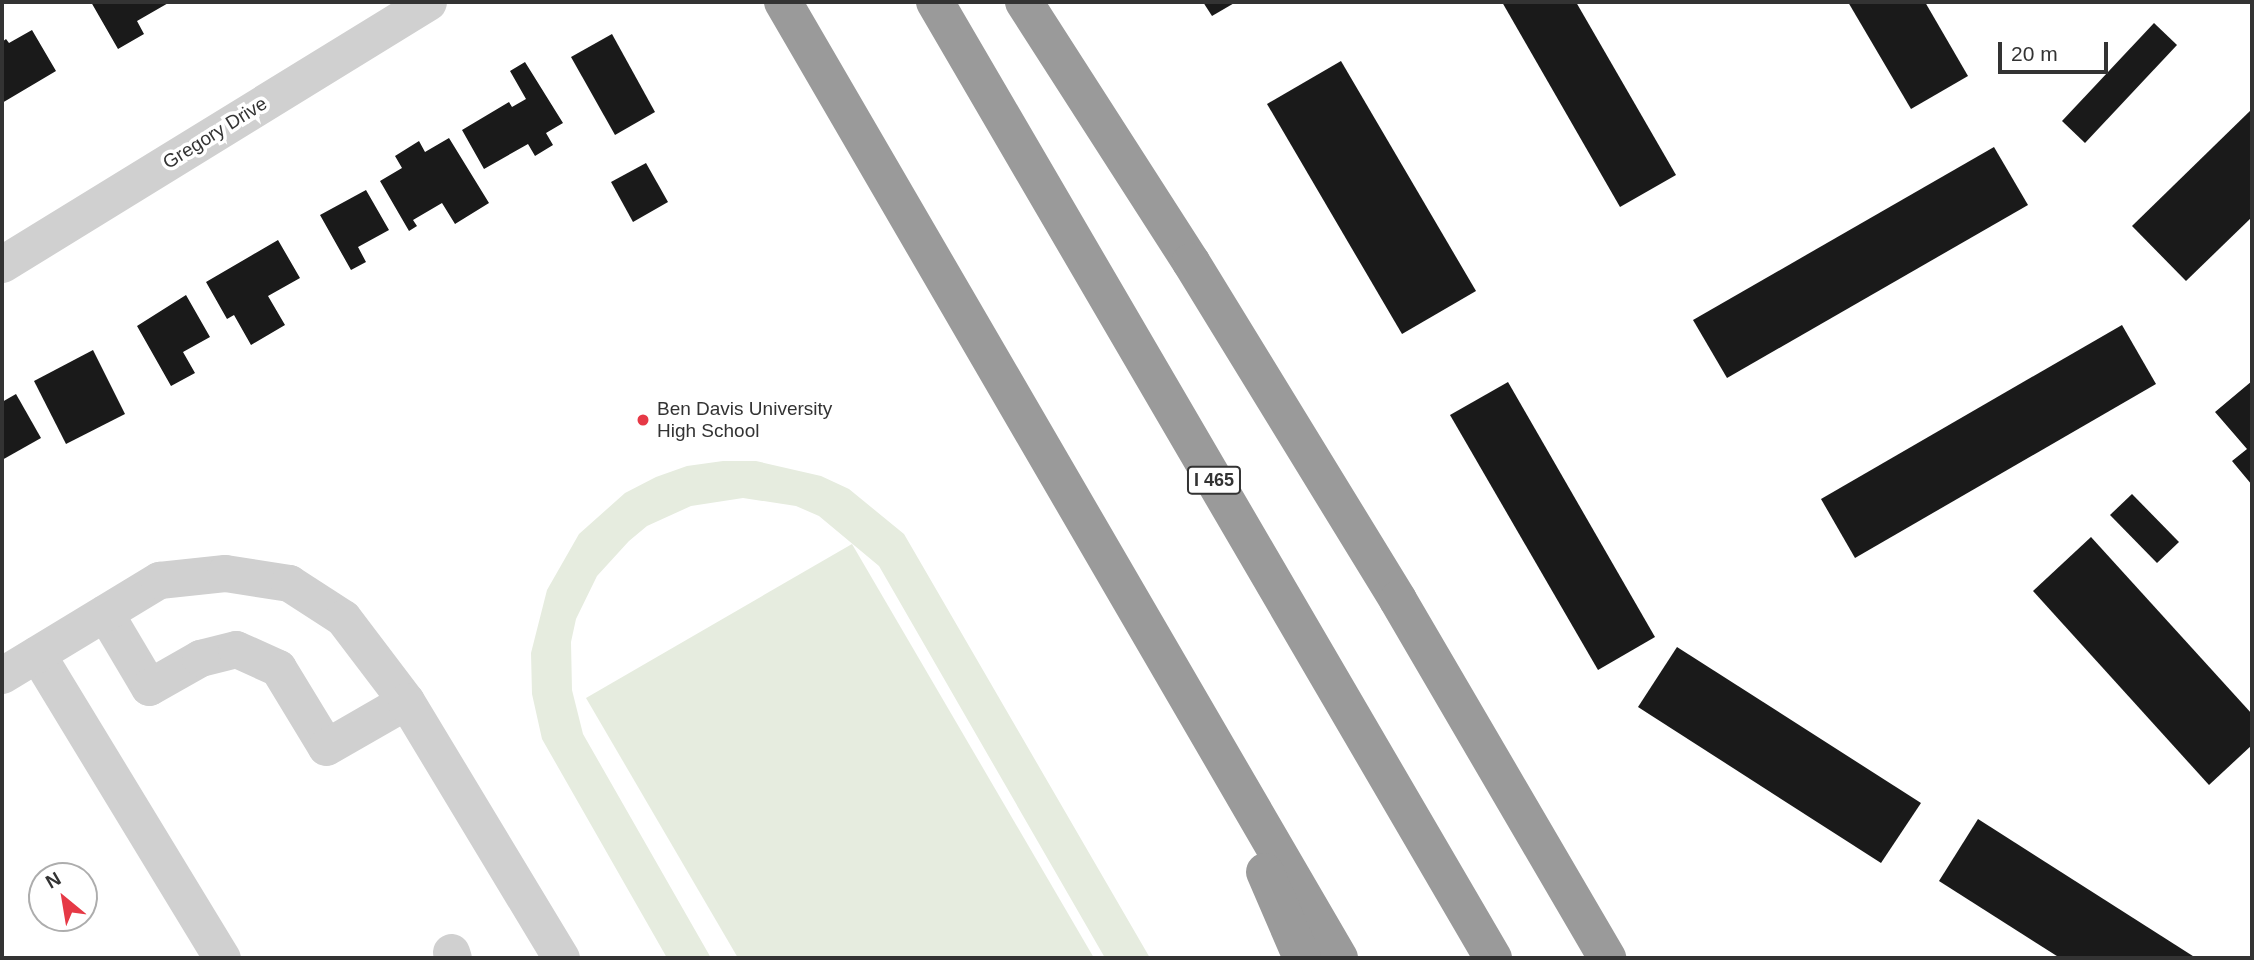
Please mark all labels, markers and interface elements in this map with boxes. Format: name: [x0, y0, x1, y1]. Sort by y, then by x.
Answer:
scale bar: [2002, 28, 2112, 72]
text: 20 m: [2011, 42, 2058, 65]
street label: Gregory Drive: [159, 92, 271, 174]
place label: Ben Davis University High School: [657, 398, 832, 442]
marker: Ben Davis University High School: [635, 412, 651, 428]
road number: I 465: [1186, 466, 1242, 494]
north arrow: [28, 862, 98, 932]
text: N: [42, 868, 64, 893]

